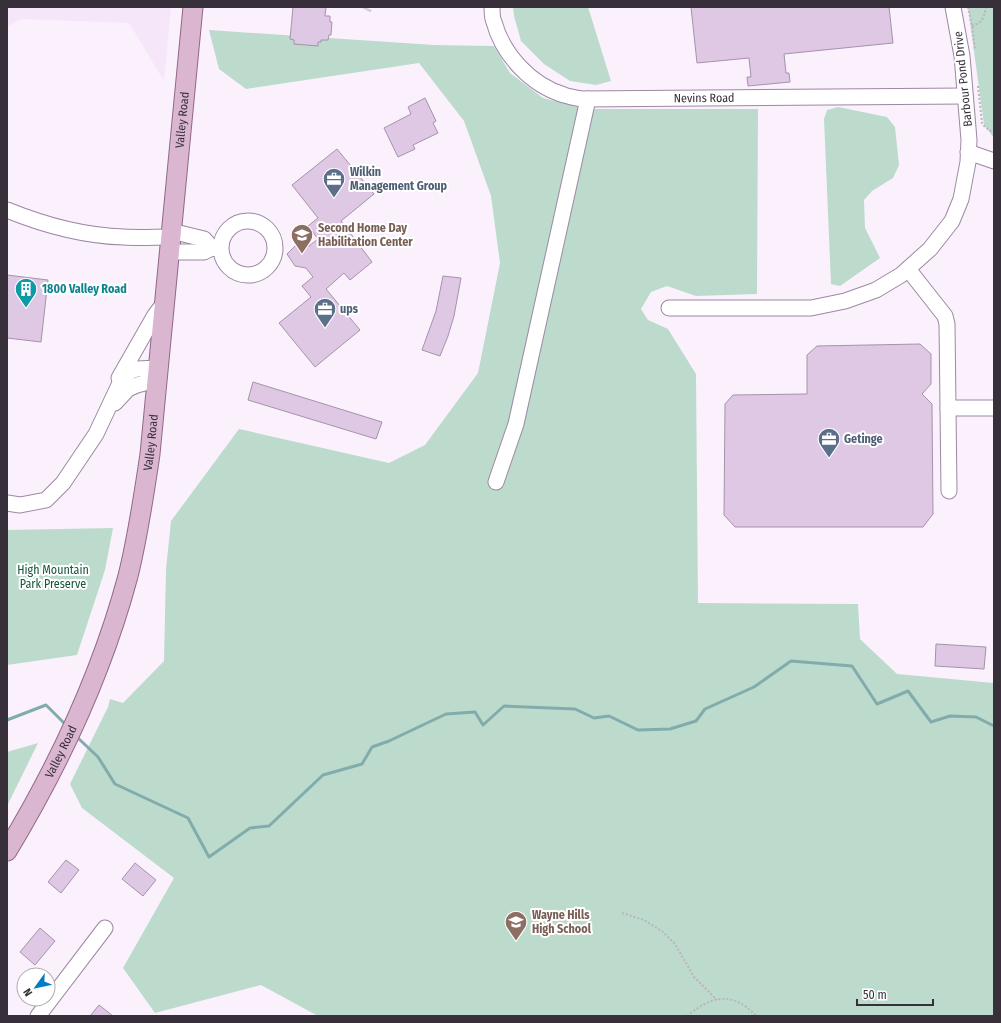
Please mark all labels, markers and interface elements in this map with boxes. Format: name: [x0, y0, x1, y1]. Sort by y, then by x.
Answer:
street label: Barbour Pond Drive: [951, 31, 975, 127]
street label: Valley Road: [172, 91, 192, 149]
street label: Nevins Road: [674, 91, 735, 105]
place label: Wilkin Management Group: [350, 165, 448, 193]
office icon: Wilkin Management Group: [321, 166, 347, 199]
place label: Second Home Day Habilitation Center: [318, 221, 413, 249]
school or university icon: Second Home Day Habilitation Center: [289, 222, 315, 255]
building icon: 1800 Valley Road: [13, 276, 39, 309]
place label: 1800 Valley Road: [42, 282, 127, 296]
office icon: ups: [312, 296, 338, 329]
place label: ups: [340, 302, 359, 316]
street label: Valley Road: [141, 414, 161, 472]
office icon: Getinge: [816, 426, 842, 459]
place label: Getinge: [844, 432, 883, 446]
park label: High Mountain Park Preserve: [17, 563, 89, 591]
street label: Valley Road: [42, 723, 80, 780]
place label: Wayne Hills High School: [532, 908, 592, 936]
school or university icon: Wayne Hills High School: [503, 909, 529, 942]
north arrow: [16, 967, 56, 1007]
scale bar: [857, 981, 933, 1007]
text: N: [21, 986, 35, 998]
text: 50 m: [863, 988, 887, 1002]

